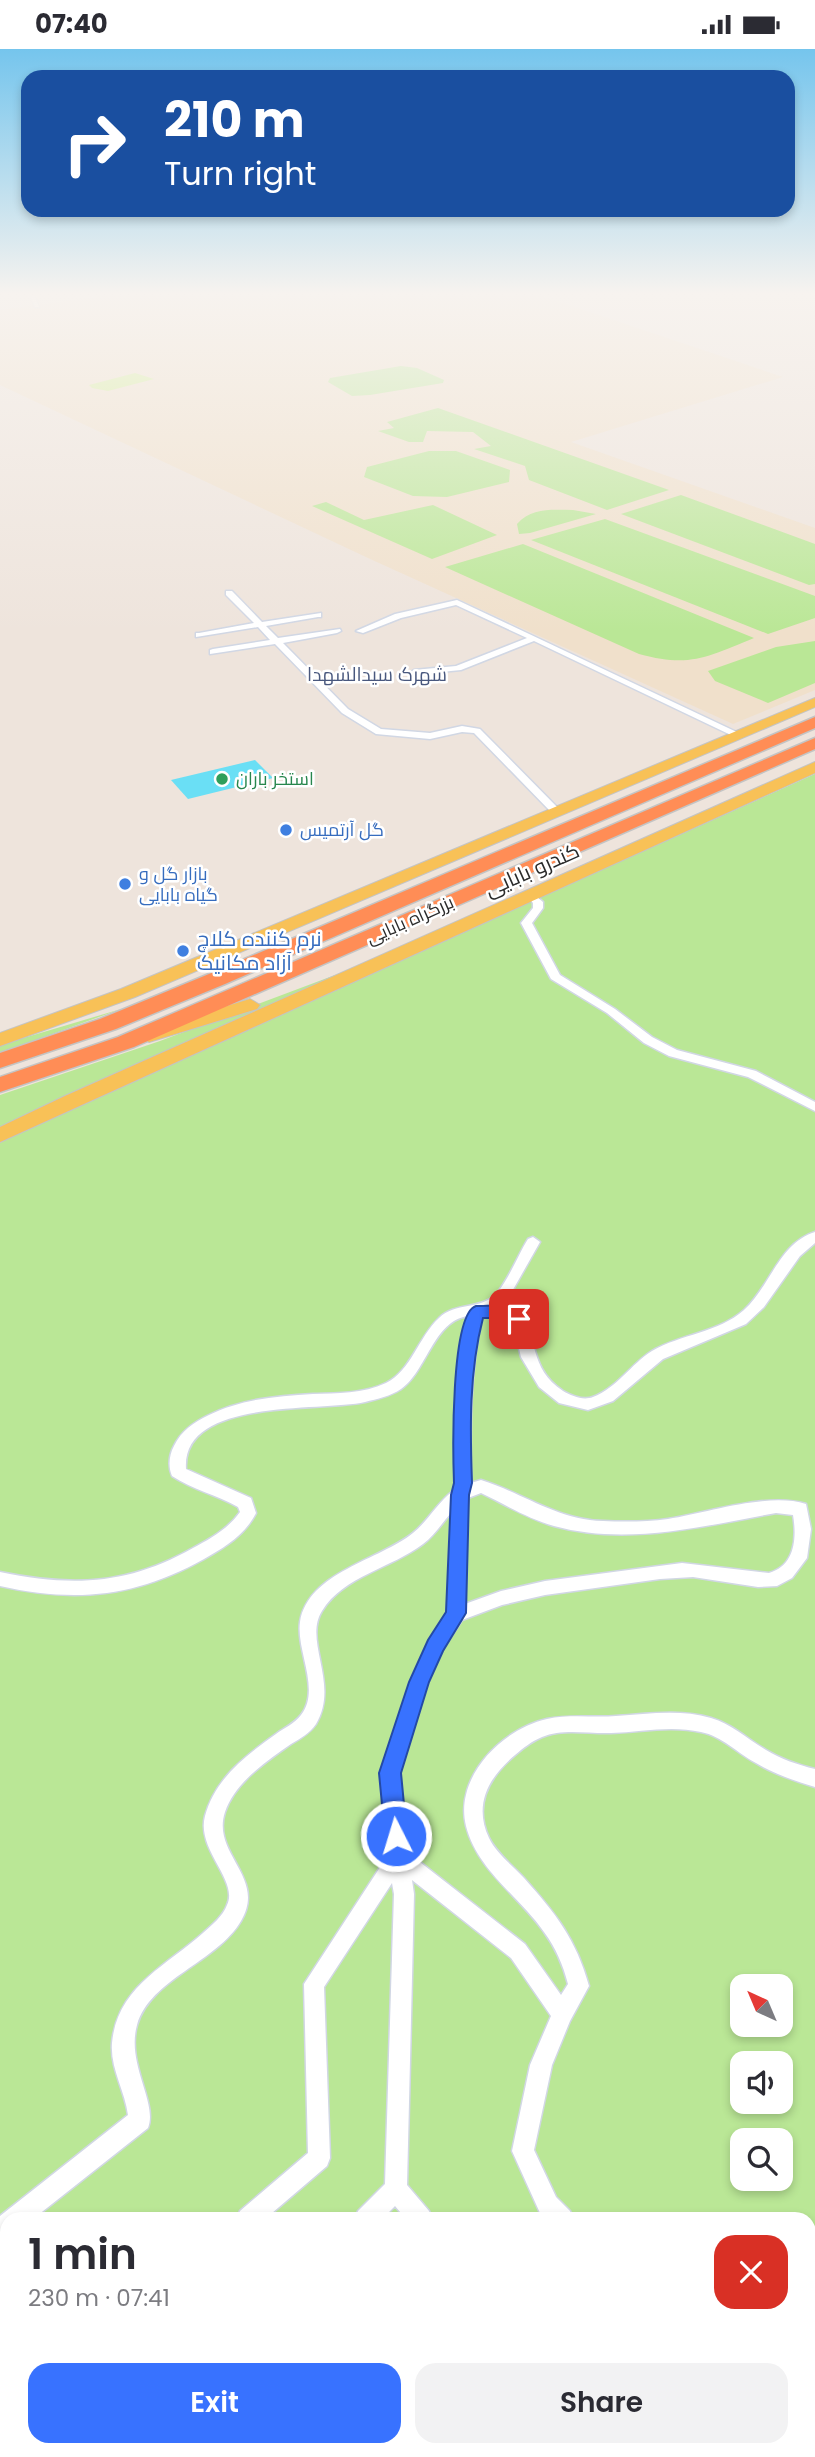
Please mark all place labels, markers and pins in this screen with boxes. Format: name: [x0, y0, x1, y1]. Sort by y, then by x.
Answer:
place label: استخر باران: [236, 766, 314, 791]
marker: استخر باران: [214, 771, 230, 787]
place label: گل آرتمیس: [300, 817, 384, 842]
marker: گل آرتمیس: [278, 822, 294, 838]
place label: بازار گل و گیاه بابایی: [139, 861, 218, 907]
marker: بازار گل و گیاه بابایی: [117, 876, 133, 892]
place label: نرم کننده کلاچ آزاد مکانیک: [197, 924, 322, 977]
marker: نرم کننده کلاچ آزاد مکانیک: [175, 943, 191, 959]
pin: [489, 1289, 549, 1349]

